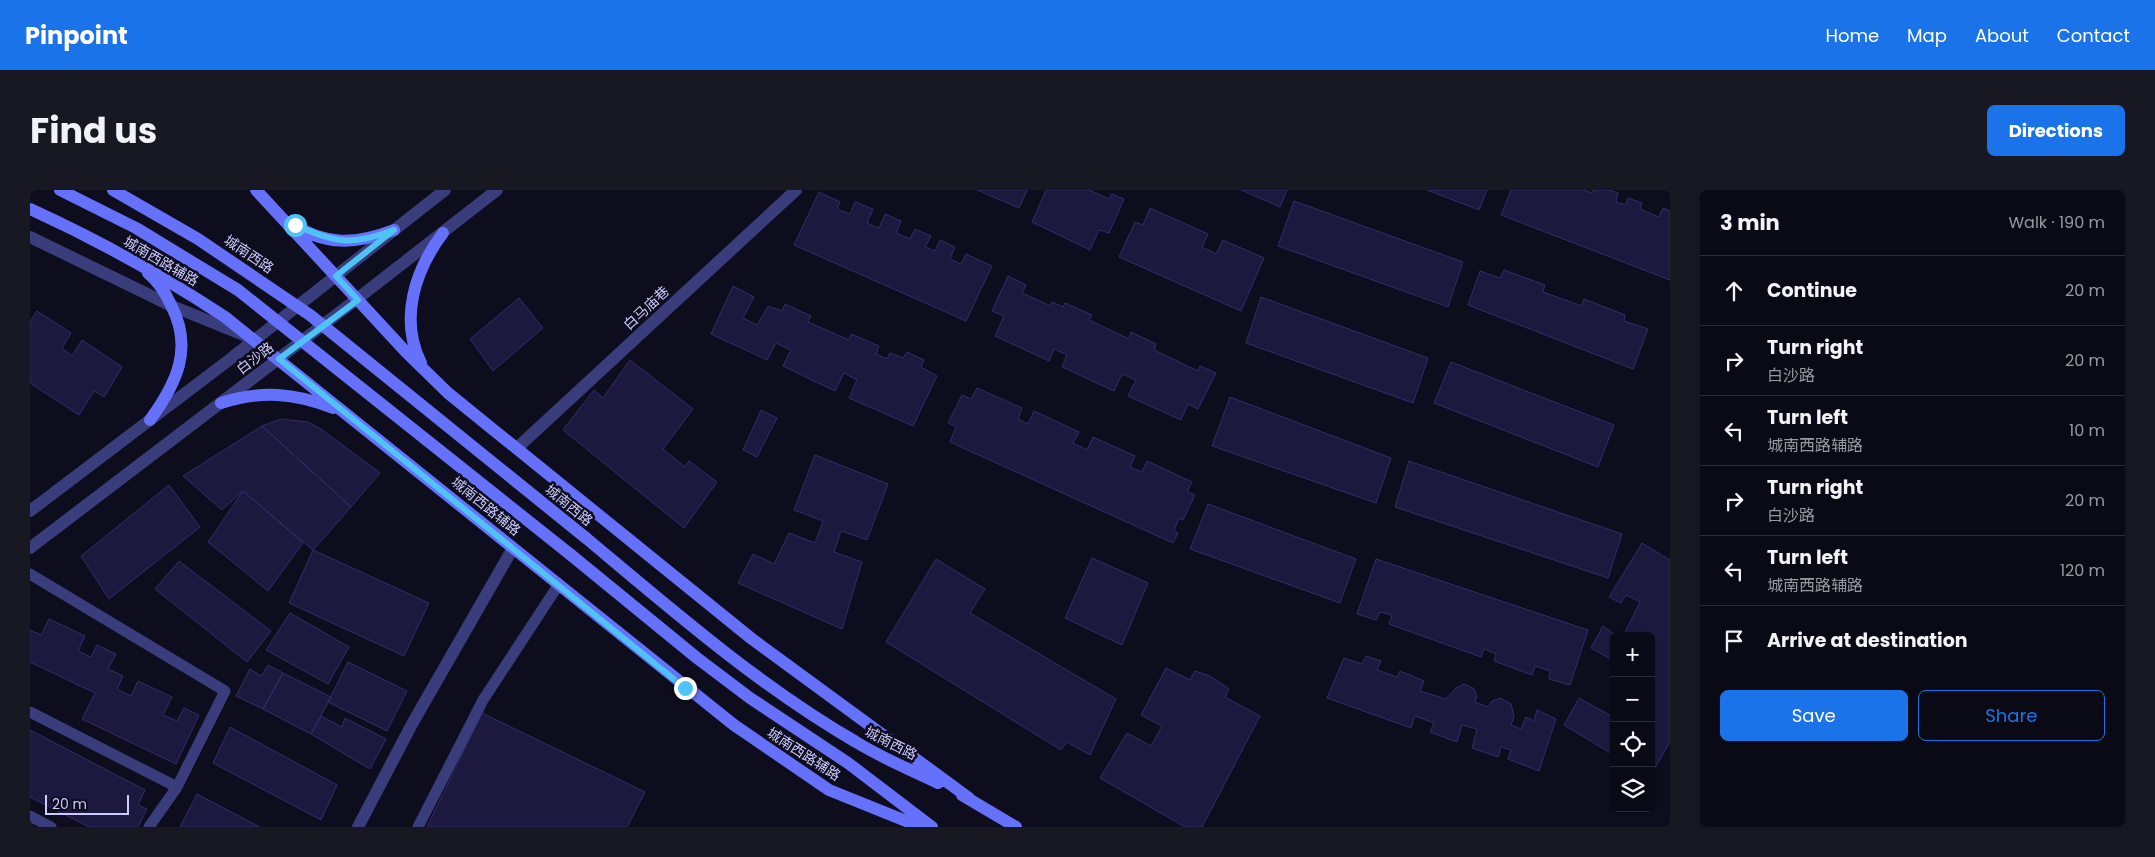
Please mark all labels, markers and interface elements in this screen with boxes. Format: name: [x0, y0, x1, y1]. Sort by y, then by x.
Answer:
text: Pinpoint: [25, 19, 128, 52]
text: Home: [1825, 23, 1879, 48]
text: Map: [1907, 23, 1947, 48]
text: About: [1975, 23, 2029, 48]
text: Contact: [2057, 23, 2130, 48]
button: Directions: [1987, 105, 2125, 156]
text: Find us: [30, 106, 157, 155]
text: 3 min: [1720, 208, 1780, 237]
text: Walk · 190 m: [2008, 211, 2105, 234]
route start: [284, 214, 307, 237]
street label: 城南西路: [220, 230, 278, 278]
street label: 城南西路辅路: [120, 231, 202, 291]
icon: ahead: [1720, 277, 1748, 305]
text: Continue: [1767, 277, 1857, 304]
text: 20 m: [2065, 279, 2105, 302]
street label: 白马庙巷: [619, 282, 673, 334]
text: Turn right: [1767, 334, 1863, 361]
street label: 白沙路: [232, 337, 278, 379]
icon: right: [1720, 347, 1748, 375]
text: 20 m: [2065, 349, 2105, 372]
text: 白沙路: [1767, 364, 1815, 387]
text: Turn left: [1767, 404, 1848, 431]
icon: left: [1720, 417, 1748, 445]
text: 10 m: [2069, 419, 2105, 442]
text: 城南西路辅路: [1767, 434, 1863, 457]
street label: 城南西路辅路: [447, 472, 525, 540]
text: Turn right: [1767, 474, 1863, 501]
street label: 城南西路: [541, 480, 597, 530]
icon: right: [1720, 487, 1748, 515]
text: 20 m: [2065, 489, 2105, 512]
text: 白沙路: [1767, 504, 1815, 527]
text: Turn left: [1767, 544, 1848, 571]
icon: left: [1720, 557, 1748, 585]
text: 120 m: [2060, 559, 2105, 582]
text: 城南西路辅路: [1767, 574, 1863, 597]
icon: arrive: [1720, 627, 1748, 655]
text: Arrive at destination: [1767, 627, 1968, 654]
map controls: [1610, 632, 1655, 812]
button: +: [1610, 632, 1655, 677]
route end: [674, 677, 697, 700]
button: −: [1610, 677, 1655, 722]
button: Save: [1720, 690, 1908, 741]
button: Share: [1918, 690, 2105, 741]
street label: 城南西路: [862, 721, 920, 765]
button: locate: [1610, 722, 1655, 767]
street label: 城南西路辅路: [763, 723, 845, 785]
button: layers: [1610, 767, 1655, 812]
scale bar: [45, 792, 129, 815]
text: 20 m: [52, 794, 87, 814]

